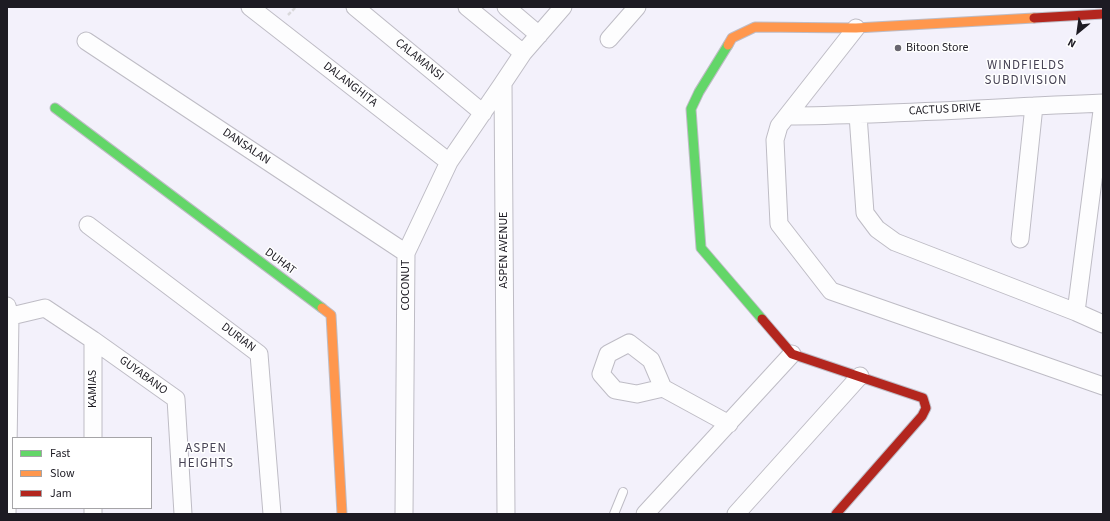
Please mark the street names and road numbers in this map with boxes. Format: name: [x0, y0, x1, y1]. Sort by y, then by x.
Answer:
street label: CALAMANSI: [392, 36, 446, 84]
street label: DALANGHITA: [320, 59, 380, 111]
street label: CACTUS DRIVE: [908, 101, 982, 119]
street label: DANSALAN: [219, 126, 273, 168]
street label: ASPEN AVENUE: [497, 212, 511, 288]
street label: DUHAT: [262, 246, 298, 278]
street label: COCONUT: [399, 260, 413, 310]
street label: DURIAN: [218, 320, 258, 356]
street label: GUYABANO: [116, 354, 170, 398]
street label: KAMIAS: [86, 370, 100, 408]

